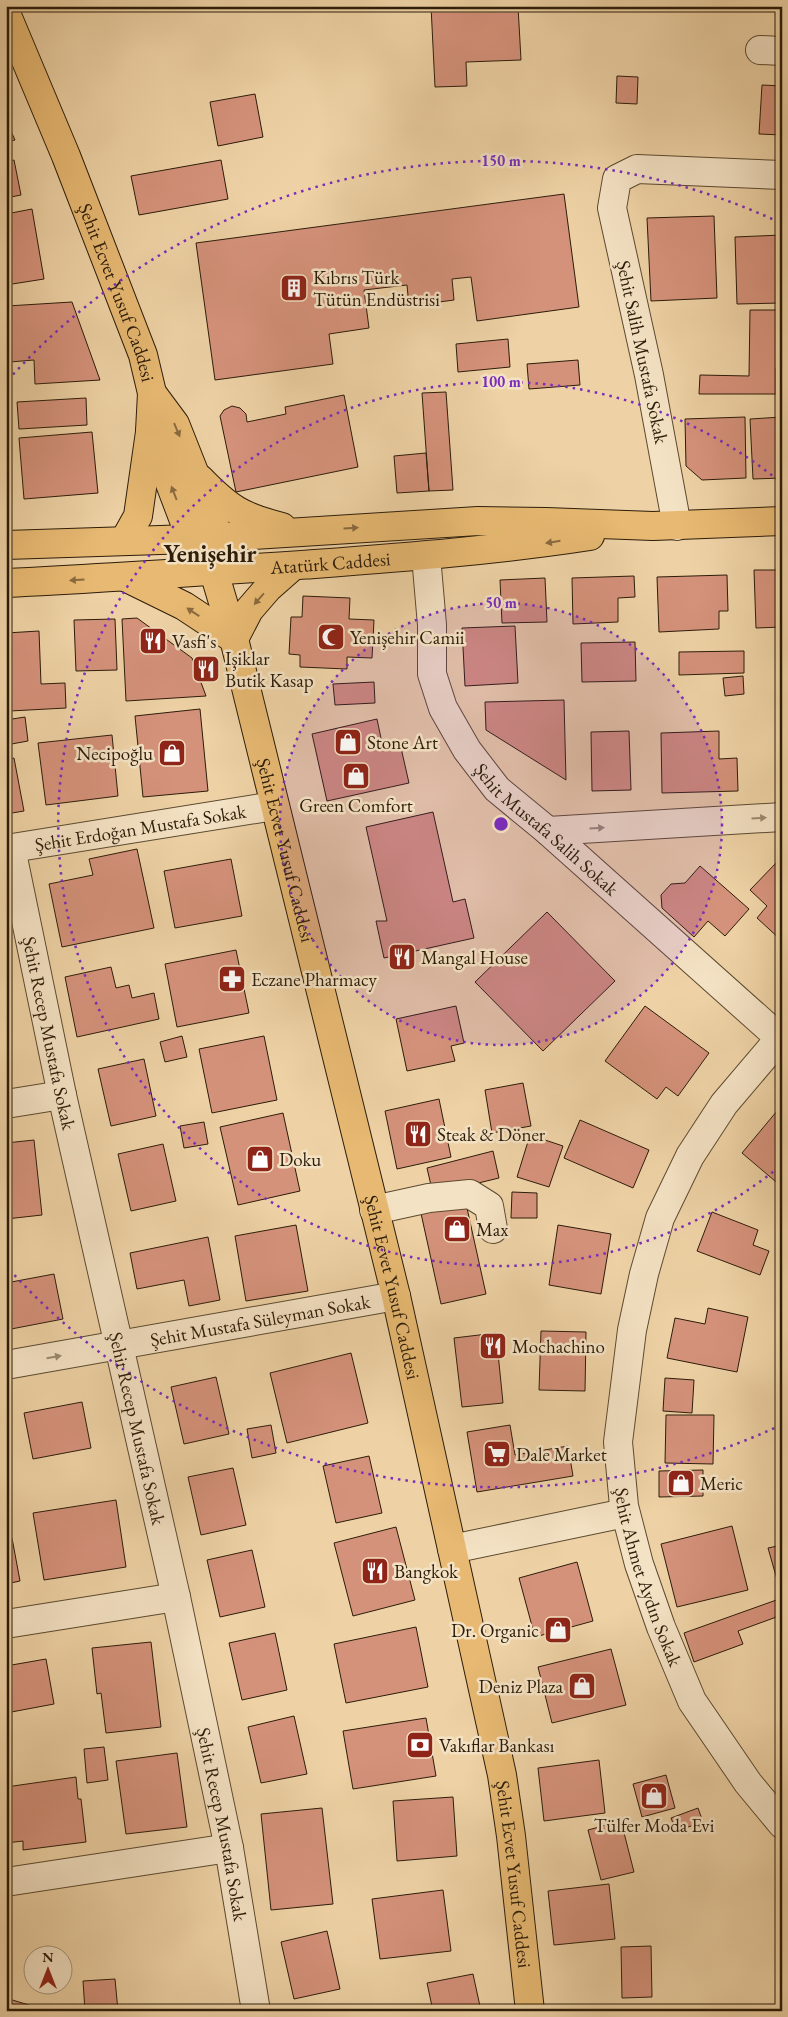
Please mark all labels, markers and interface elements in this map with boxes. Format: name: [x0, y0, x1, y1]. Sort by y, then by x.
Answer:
text: 150 m: [481, 151, 521, 170]
street label: Şehit Ecvet Yusuf Caddesi: [72, 200, 161, 385]
street label: Şehit Salih Mustafa Sokak: [611, 258, 674, 447]
place label: Kıbrıs Türk Tütün Endüstrisi: [313, 265, 440, 312]
building icon: Kıbrıs Türk Tütün Endüstrisi: [279, 273, 309, 303]
text: 100 m: [481, 372, 521, 391]
one-way arrow: [174, 423, 182, 437]
one-way arrow: [170, 485, 178, 500]
one-way arrow: [344, 524, 360, 532]
district label: Yenişehir: [163, 538, 257, 569]
one-way arrow: [545, 538, 561, 546]
street label: Atatürk Caddesi: [268, 546, 392, 580]
one-way arrow: [69, 576, 85, 584]
one-way arrow: [253, 592, 265, 604]
text: 50 m: [485, 593, 517, 612]
one-way arrow: [186, 608, 200, 617]
mosque icon: Yenişehir Camii: [316, 622, 346, 652]
place label: Yenişehir Camii: [350, 625, 465, 650]
restaurant icon: Vasfi's: [138, 626, 168, 656]
place label: Vasfi's: [172, 629, 216, 654]
place label: Işiklar Butik Kasap: [225, 646, 314, 693]
restaurant icon: Işiklar Butik Kasap: [191, 654, 221, 684]
shop icon: Stone Art: [333, 727, 363, 757]
place label: Stone Art: [367, 730, 438, 755]
shop icon: Necipoğlu: [157, 738, 187, 768]
place label: Necipoğlu: [76, 741, 153, 766]
street label: Şehit Ecvet Yusuf Caddesi: [251, 755, 320, 945]
street label: Şehit Mustafa Salih Sokak: [468, 758, 625, 902]
shop icon: Green Comfort: [341, 761, 371, 791]
place label: Green Comfort: [299, 793, 413, 818]
street label: Şehit Erdoğan Mustafa Sokak: [33, 799, 249, 857]
one-way arrow: [751, 814, 767, 822]
centre of rings: [492, 815, 510, 833]
one-way arrow: [589, 824, 605, 832]
street label: Şehit Recep Mustafa Sokak: [17, 934, 82, 1133]
restaurant icon: Mangal House: [387, 942, 417, 972]
place label: Mangal House: [421, 945, 528, 970]
pharmacy icon: Eczane Pharmacy: [217, 964, 247, 994]
place label: Eczane Pharmacy: [251, 967, 377, 992]
restaurant icon: Steak & Döner: [403, 1119, 433, 1149]
place label: Steak & Döner: [437, 1122, 546, 1147]
shop icon: Doku: [245, 1144, 275, 1174]
place label: Doku: [279, 1147, 321, 1172]
street label: Şehit Ecvet Yusuf Caddesi: [359, 1192, 426, 1382]
shop icon: Max: [442, 1214, 472, 1244]
place label: Max: [476, 1217, 509, 1242]
street label: Şehit Mustafa Süleyman Sokak: [148, 1289, 373, 1352]
street label: Şehit Recep Mustafa Sokak: [103, 1330, 171, 1528]
restaurant icon: Mochachino: [478, 1331, 508, 1361]
place label: Mochachino: [512, 1334, 605, 1359]
one-way arrow: [47, 1353, 63, 1361]
supermarket icon: Dale Market: [482, 1439, 512, 1469]
place label: Dale Market: [516, 1442, 607, 1467]
shop icon: Meric: [666, 1468, 696, 1498]
place label: Meric: [700, 1471, 743, 1496]
street label: Şehit Ahmet Aydın Sokak: [609, 1486, 689, 1671]
restaurant icon: Bangkok: [360, 1556, 390, 1586]
place label: Bangkok: [394, 1559, 459, 1584]
shop icon: Dr. Organic: [543, 1615, 573, 1645]
place label: Dr. Organic: [451, 1618, 539, 1643]
shop icon: Deniz Plaza: [567, 1671, 597, 1701]
place label: Deniz Plaza: [479, 1674, 563, 1699]
street label: Şehit Recep Mustafa Sokak: [191, 1725, 253, 1924]
bank icon: Vakıflar Bankası: [405, 1730, 435, 1760]
place label: Vakıflar Bankası: [439, 1733, 555, 1758]
street label: Şehit Ecvet Yusuf Caddesi: [490, 1779, 537, 1970]
shop icon: Tülfer Moda Evi: [639, 1781, 669, 1811]
place label: Tülfer Moda Evi: [594, 1813, 715, 1838]
north arrow: [22, 1944, 72, 1994]
text: N: [42, 1948, 54, 1966]

